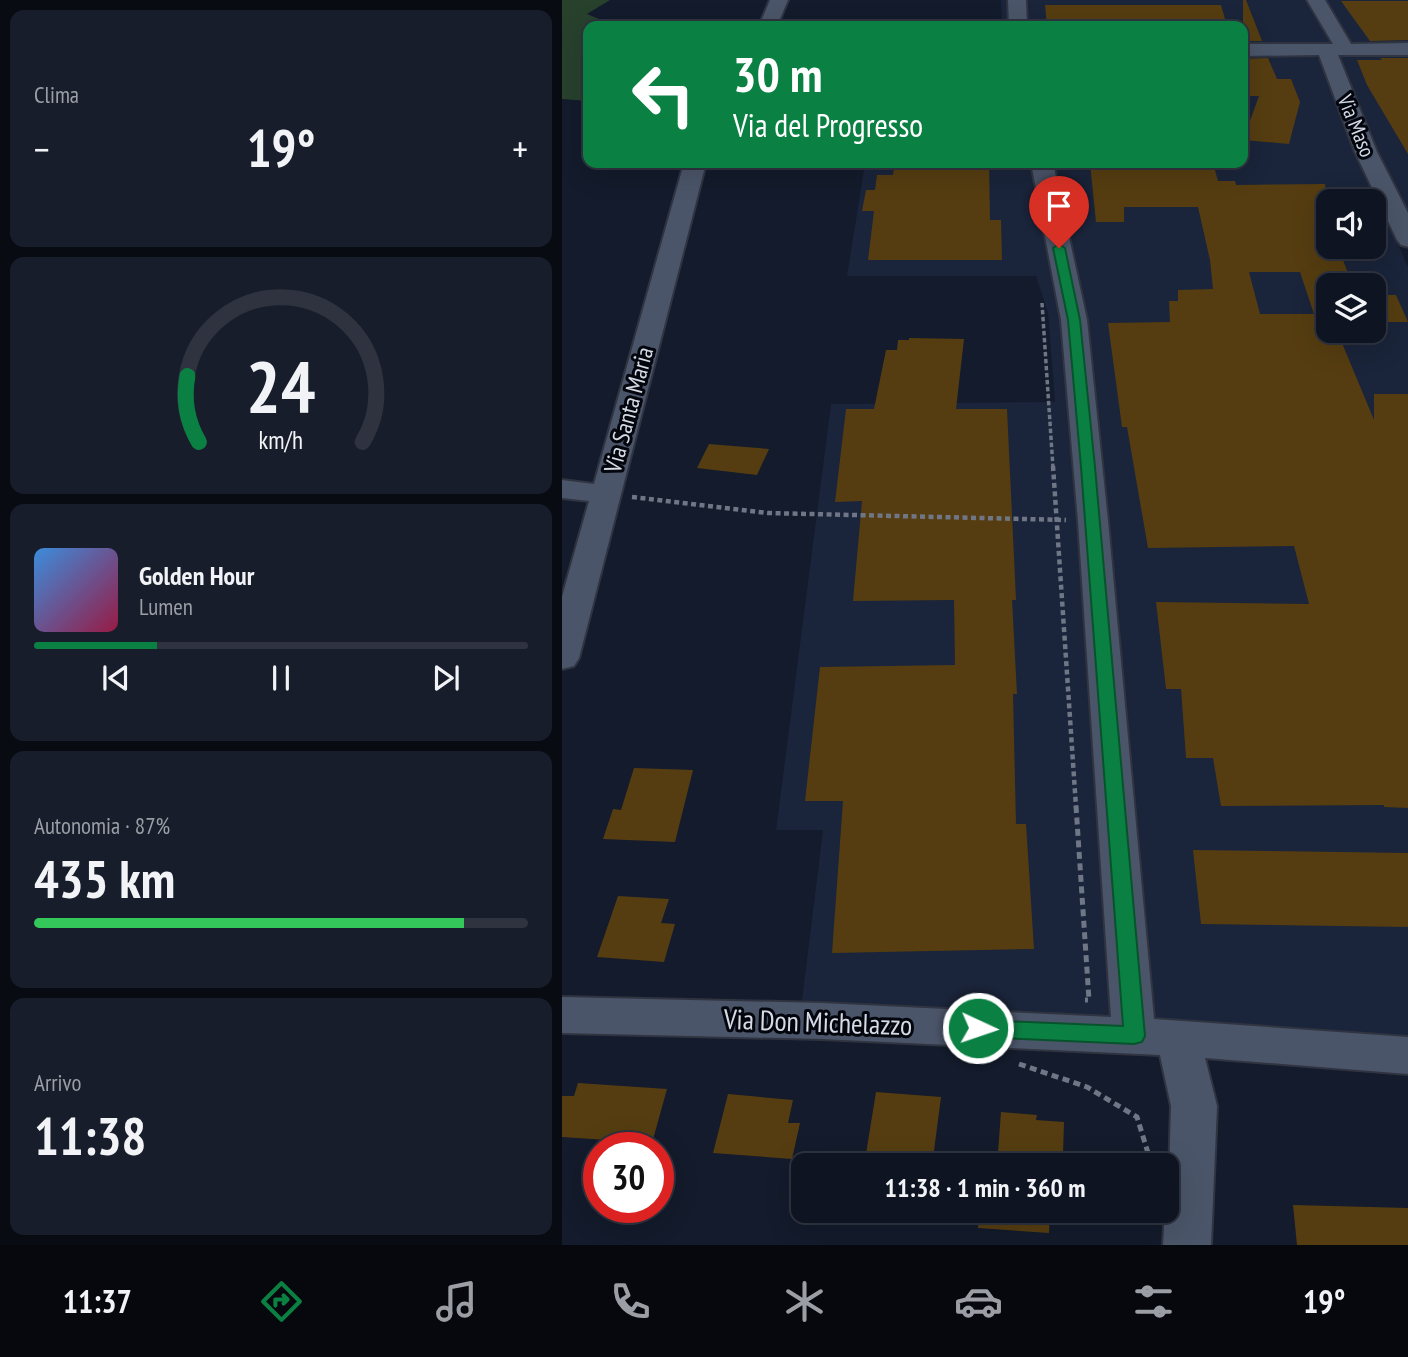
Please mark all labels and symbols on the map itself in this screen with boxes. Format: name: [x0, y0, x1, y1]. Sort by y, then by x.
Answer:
street label: Via Maso: [1331, 90, 1381, 161]
pin: [1029, 176, 1089, 248]
street label: Via Santa Maria: [597, 344, 660, 477]
position arrow: [941, 991, 1015, 1065]
street label: Via Don Michelazzo: [722, 1000, 913, 1043]
speed limit sign: 30: [583, 1132, 674, 1223]

